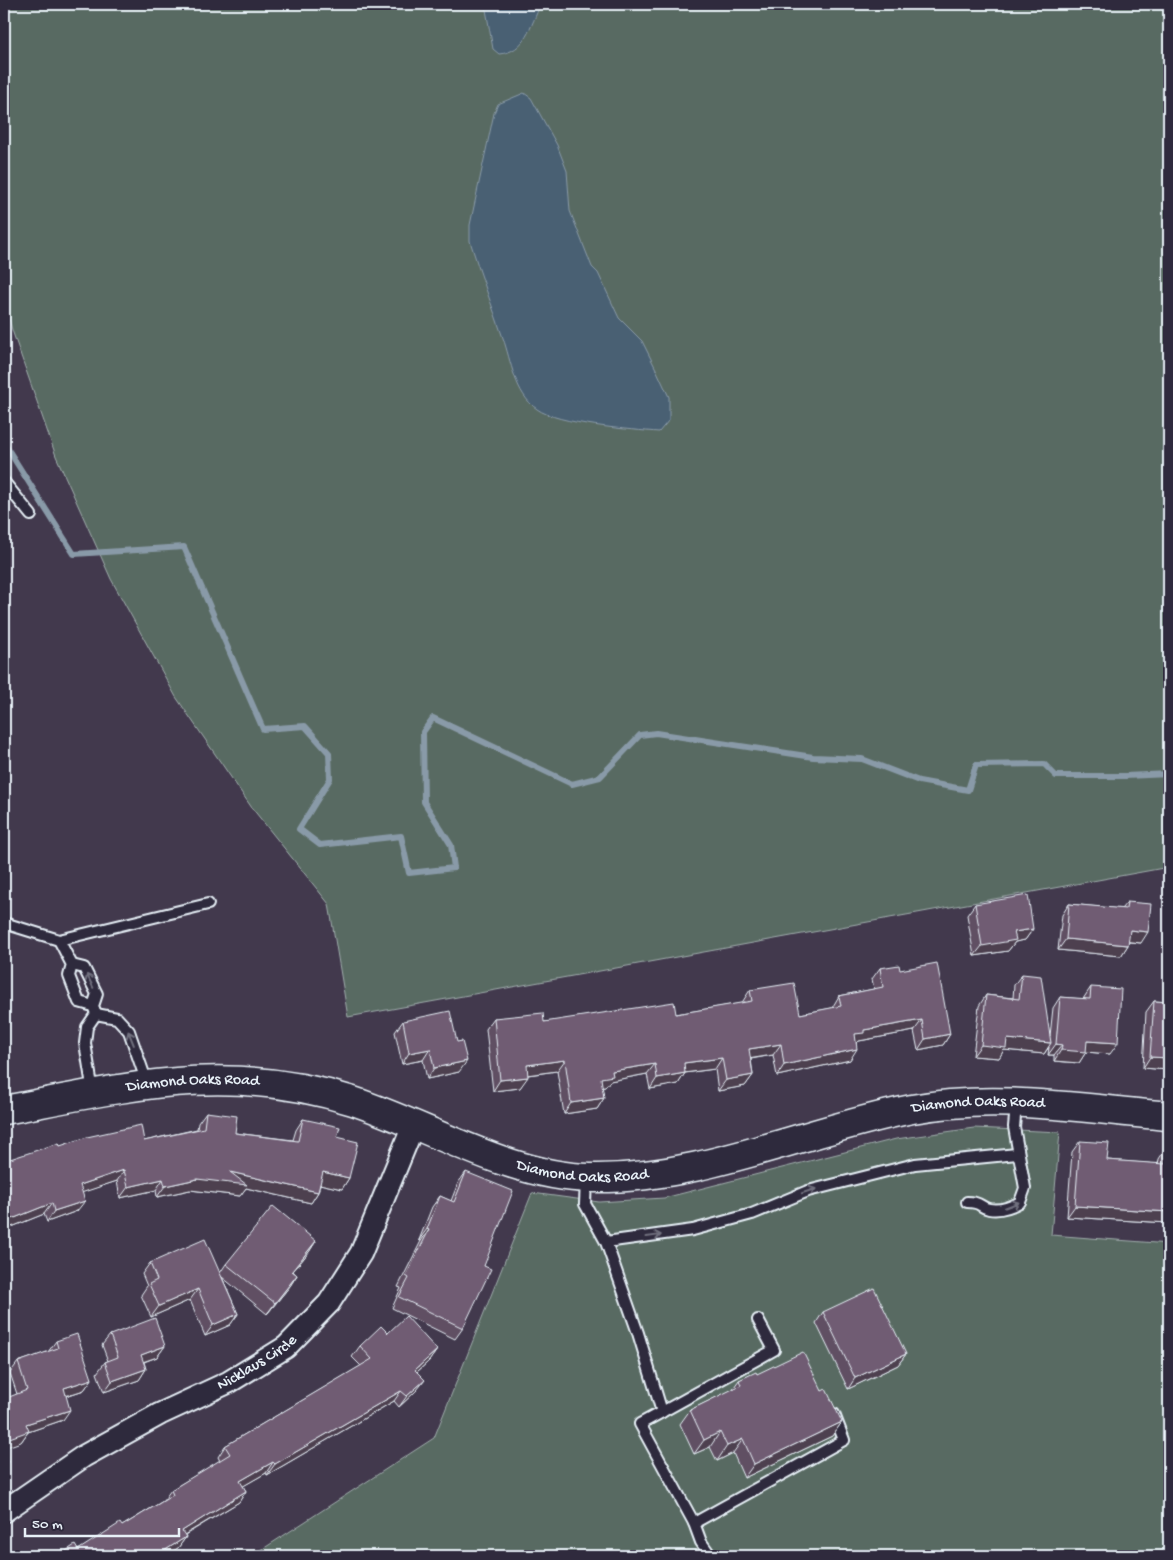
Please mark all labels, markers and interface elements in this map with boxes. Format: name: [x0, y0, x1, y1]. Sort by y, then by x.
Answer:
one-way arrow: [85, 974, 94, 989]
one-way arrow: [126, 1031, 135, 1046]
street label: Diamond Oaks Road: [124, 1071, 262, 1097]
street label: Diamond Oaks Road: [909, 1093, 1047, 1119]
street label: Diamond Oaks Road: [513, 1156, 651, 1188]
one-way arrow: [801, 1186, 817, 1195]
one-way arrow: [1004, 1200, 1019, 1209]
one-way arrow: [646, 1231, 662, 1241]
street label: Nicklaus Circle: [215, 1331, 302, 1395]
scale bar: [25, 1505, 179, 1537]
text: 50 m: [32, 1516, 63, 1534]

